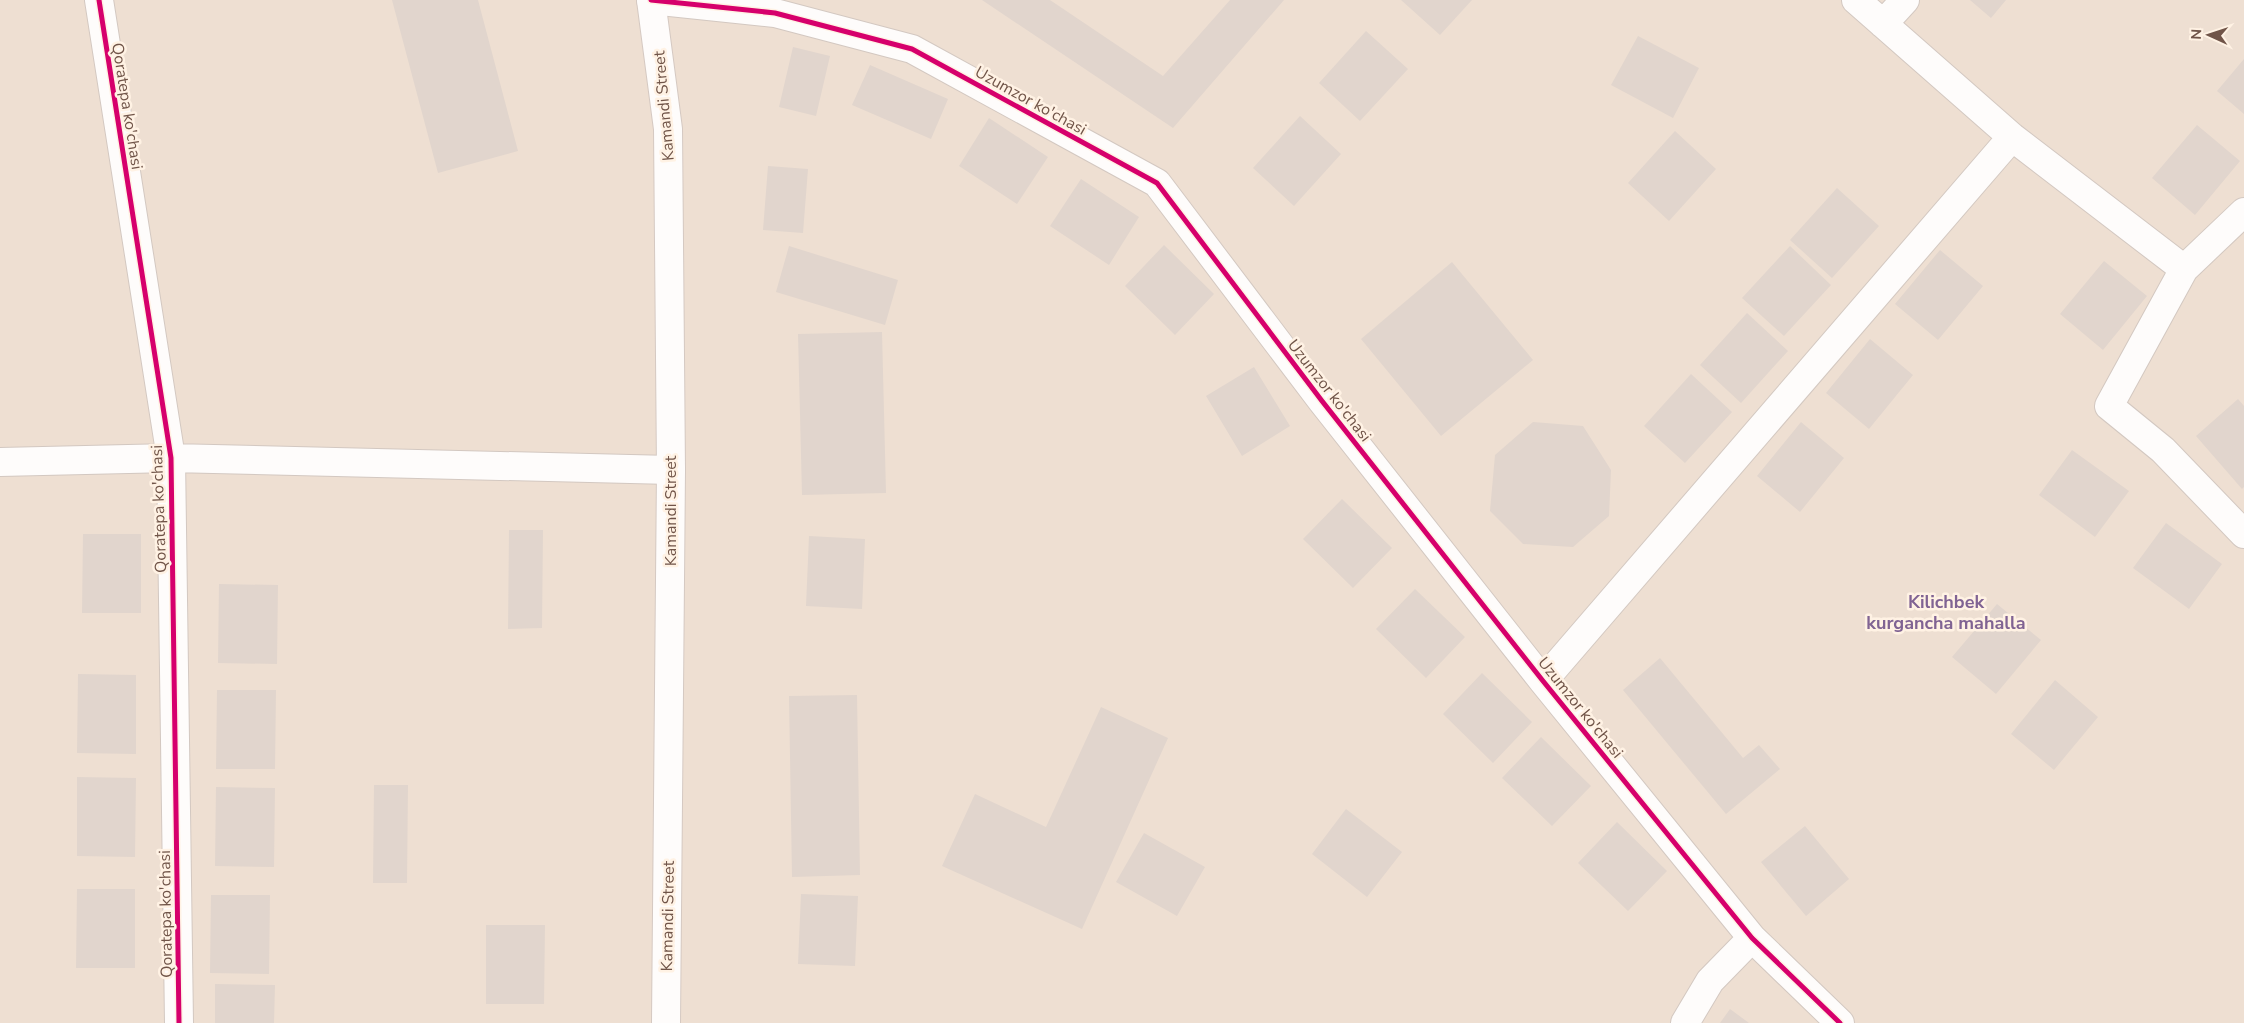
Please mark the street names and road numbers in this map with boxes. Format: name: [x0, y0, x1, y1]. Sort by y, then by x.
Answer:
street label: Qoratepa ko'chasi: [106, 41, 148, 171]
street label: Kamandi Street: [648, 49, 680, 162]
street label: Uzumzor ko'chasi: [971, 61, 1090, 141]
street label: Uzumzor ko'chasi: [1282, 335, 1376, 446]
street label: Qoratepa ko'chasi: [146, 445, 172, 573]
street label: Kamandi Street: [660, 455, 682, 566]
street label: Uzumzor ko'chasi: [1533, 652, 1628, 763]
street label: Qoratepa ko'chasi: [154, 850, 178, 978]
street label: Kamandi Street: [656, 860, 680, 971]

